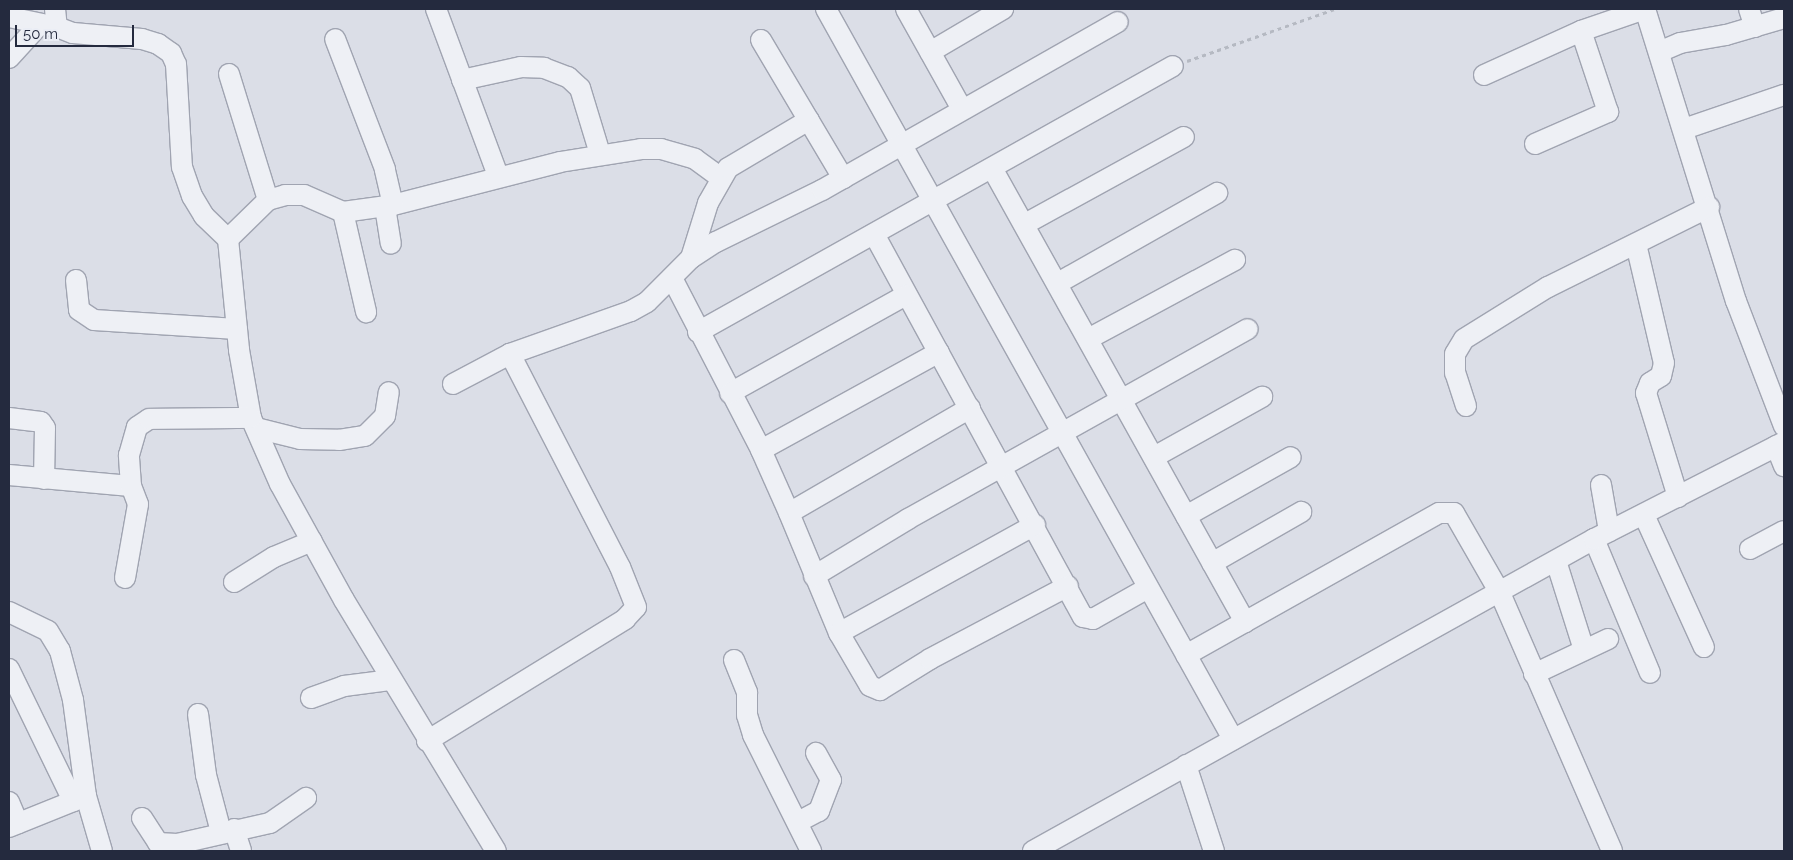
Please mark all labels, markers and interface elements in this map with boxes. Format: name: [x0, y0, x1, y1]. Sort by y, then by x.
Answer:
scale bar: [18, 15, 136, 47]
text: 50 m: [23, 25, 58, 43]

